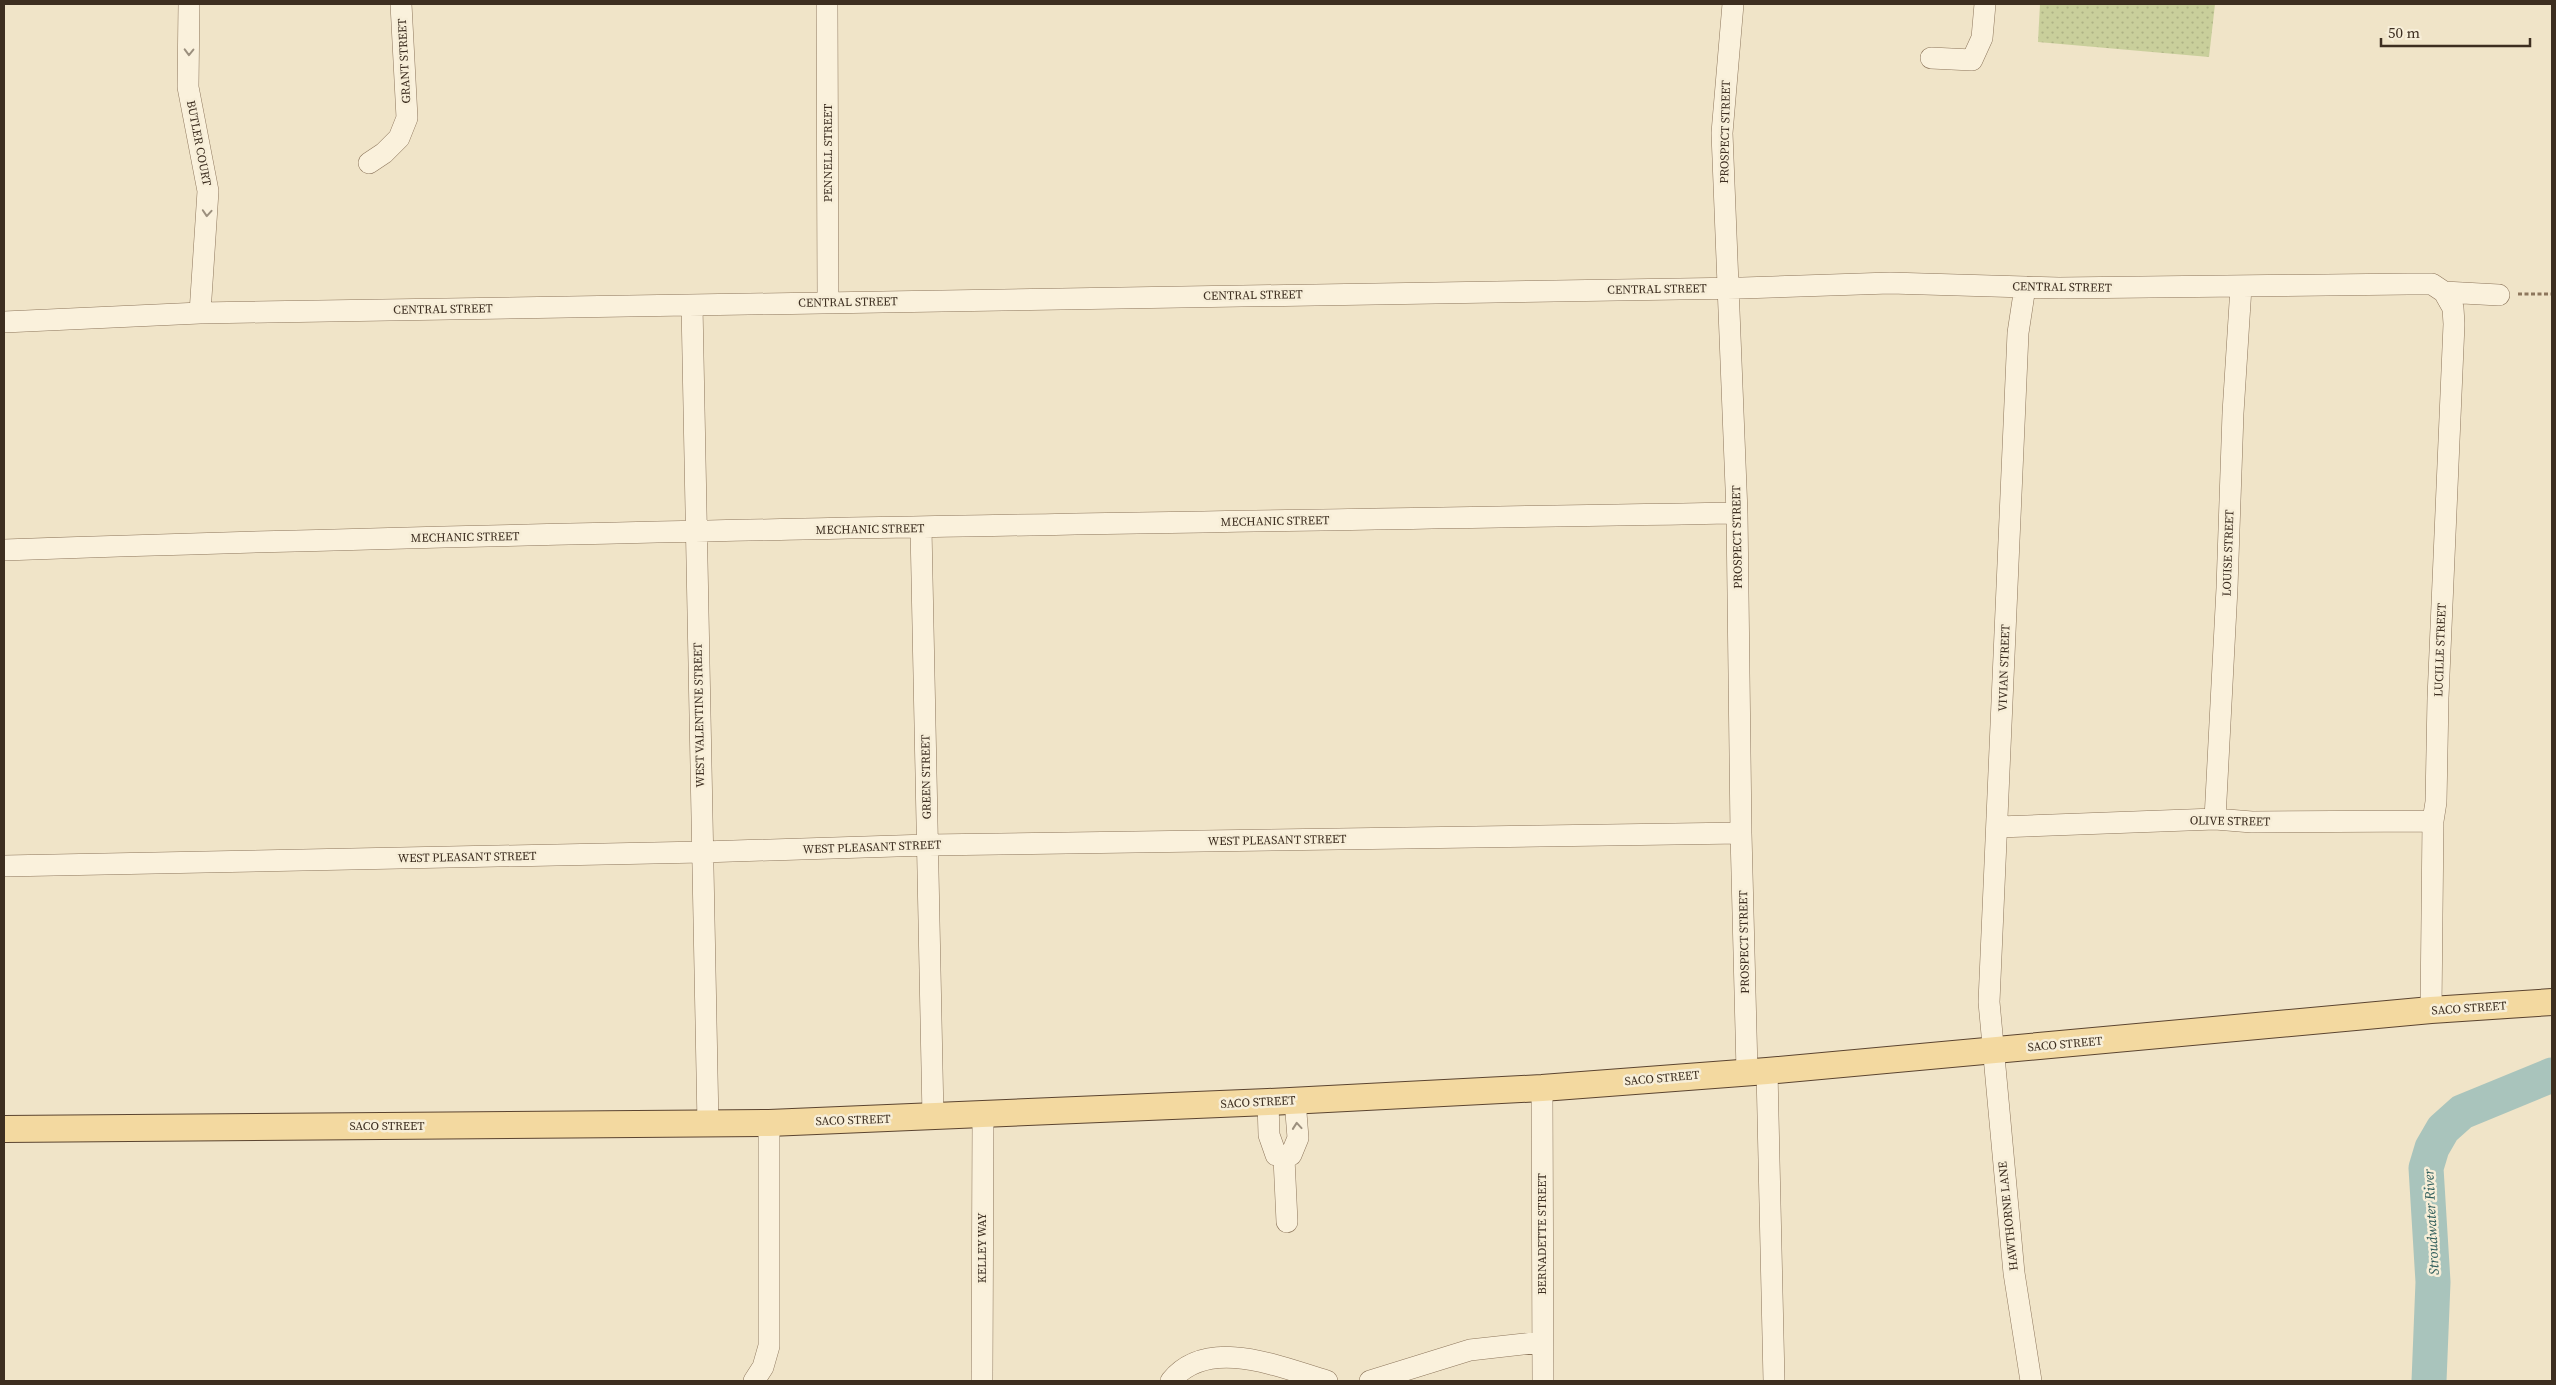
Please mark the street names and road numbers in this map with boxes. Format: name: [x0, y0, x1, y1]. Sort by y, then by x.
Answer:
street label: GRANT STREET: [394, 17, 414, 104]
street label: PROSPECT STREET: [1716, 79, 1734, 184]
street label: BUTLER COURT: [183, 99, 215, 188]
street label: PENNELL STREET: [820, 103, 836, 202]
street label: CENTRAL STREET: [2012, 278, 2113, 296]
street label: CENTRAL STREET: [1607, 280, 1708, 298]
street label: CENTRAL STREET: [1203, 286, 1304, 304]
street label: CENTRAL STREET: [798, 293, 899, 311]
street label: CENTRAL STREET: [393, 300, 494, 318]
street label: PROSPECT STREET: [1728, 484, 1746, 589]
street label: LOUISE STREET: [2218, 509, 2238, 597]
street label: MECHANIC STREET: [1220, 512, 1330, 530]
street label: MECHANIC STREET: [815, 520, 925, 538]
street label: MECHANIC STREET: [410, 528, 520, 546]
street label: LUCILLE STREET: [2430, 602, 2450, 697]
street label: VIVIAN STREET: [1994, 623, 2014, 712]
street label: WEST VALENTINE STREET: [690, 642, 708, 788]
street label: GREEN STREET: [917, 734, 935, 820]
street label: OLIVE STREET: [2190, 812, 2271, 830]
street label: WEST PLEASANT STREET: [1207, 831, 1347, 849]
street label: WEST PLEASANT STREET: [802, 837, 942, 857]
street label: WEST PLEASANT STREET: [397, 848, 537, 866]
street label: PROSPECT STREET: [1735, 889, 1753, 994]
street label: SACO STREET: [2431, 997, 2508, 1019]
street label: SACO STREET: [2027, 1033, 2104, 1055]
street label: SACO STREET: [1624, 1067, 1701, 1089]
street label: SACO STREET: [1220, 1092, 1297, 1112]
street label: SACO STREET: [815, 1111, 892, 1129]
street label: SACO STREET: [349, 1118, 425, 1134]
street label: HAWTHORNE LANE: [1994, 1161, 2022, 1271]
street label: BERNADETTE STREET: [1534, 1173, 1550, 1295]
street label: KELLEY WAY: [974, 1212, 990, 1283]

